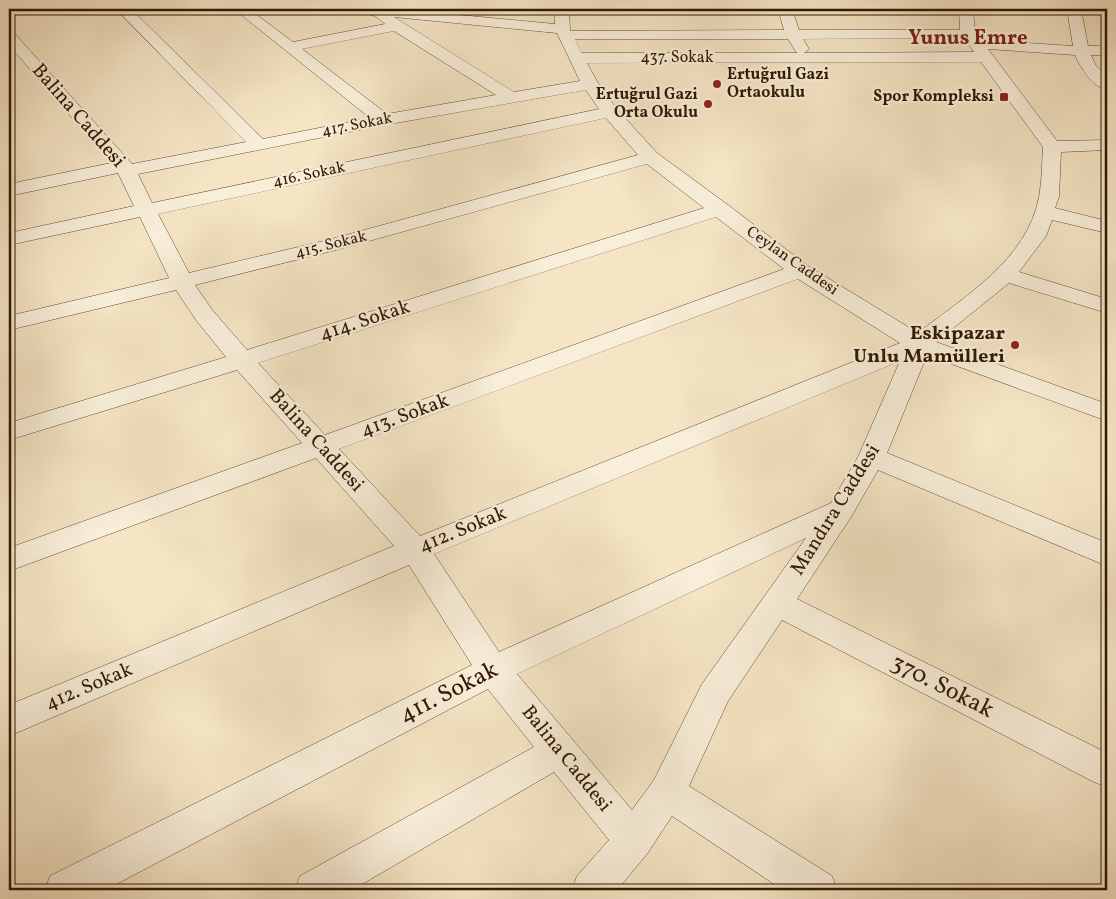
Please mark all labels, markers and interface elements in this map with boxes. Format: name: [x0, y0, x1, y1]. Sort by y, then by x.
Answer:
district label: Yunus Emre: [908, 24, 1028, 53]
street label: 437. Sokak: [641, 47, 714, 69]
street label: Balina Caddesi: [25, 58, 131, 174]
place label: Ertuğrul Gazi Ortaokulu: [727, 64, 829, 104]
marker: Ertuğrul Gazi Ortaokulu: [711, 78, 723, 90]
place label: Ertuğrul Gazi Orta Okulu: [596, 84, 698, 124]
place label: Spor Kompleksi: [873, 86, 994, 108]
marker: Spor Kompleksi: [998, 91, 1010, 103]
marker: Ertuğrul Gazi Orta Okulu: [702, 98, 714, 110]
street label: 417. Sokak: [320, 107, 394, 143]
street label: 416. Sokak: [271, 157, 347, 193]
street label: Ceylan Caddesi: [742, 221, 843, 301]
street label: 415. Sokak: [293, 225, 369, 265]
street label: 414. Sokak: [316, 293, 414, 349]
place label: Eskipazar Unlu Mamülleri: [853, 320, 1005, 371]
marker: Eskipazar Unlu Mamülleri: [1009, 339, 1021, 351]
street label: Balina Caddesi: [262, 383, 370, 499]
street label: 413. Sokak: [357, 387, 453, 445]
street label: Mandıra Caddesi: [784, 439, 888, 581]
street label: 412. Sokak: [415, 500, 511, 560]
street label: 370. Sokak: [884, 646, 1000, 728]
street label: 411. Sokak: [393, 653, 505, 733]
street label: 412. Sokak: [41, 656, 137, 718]
street label: Balina Caddesi: [514, 700, 618, 818]

